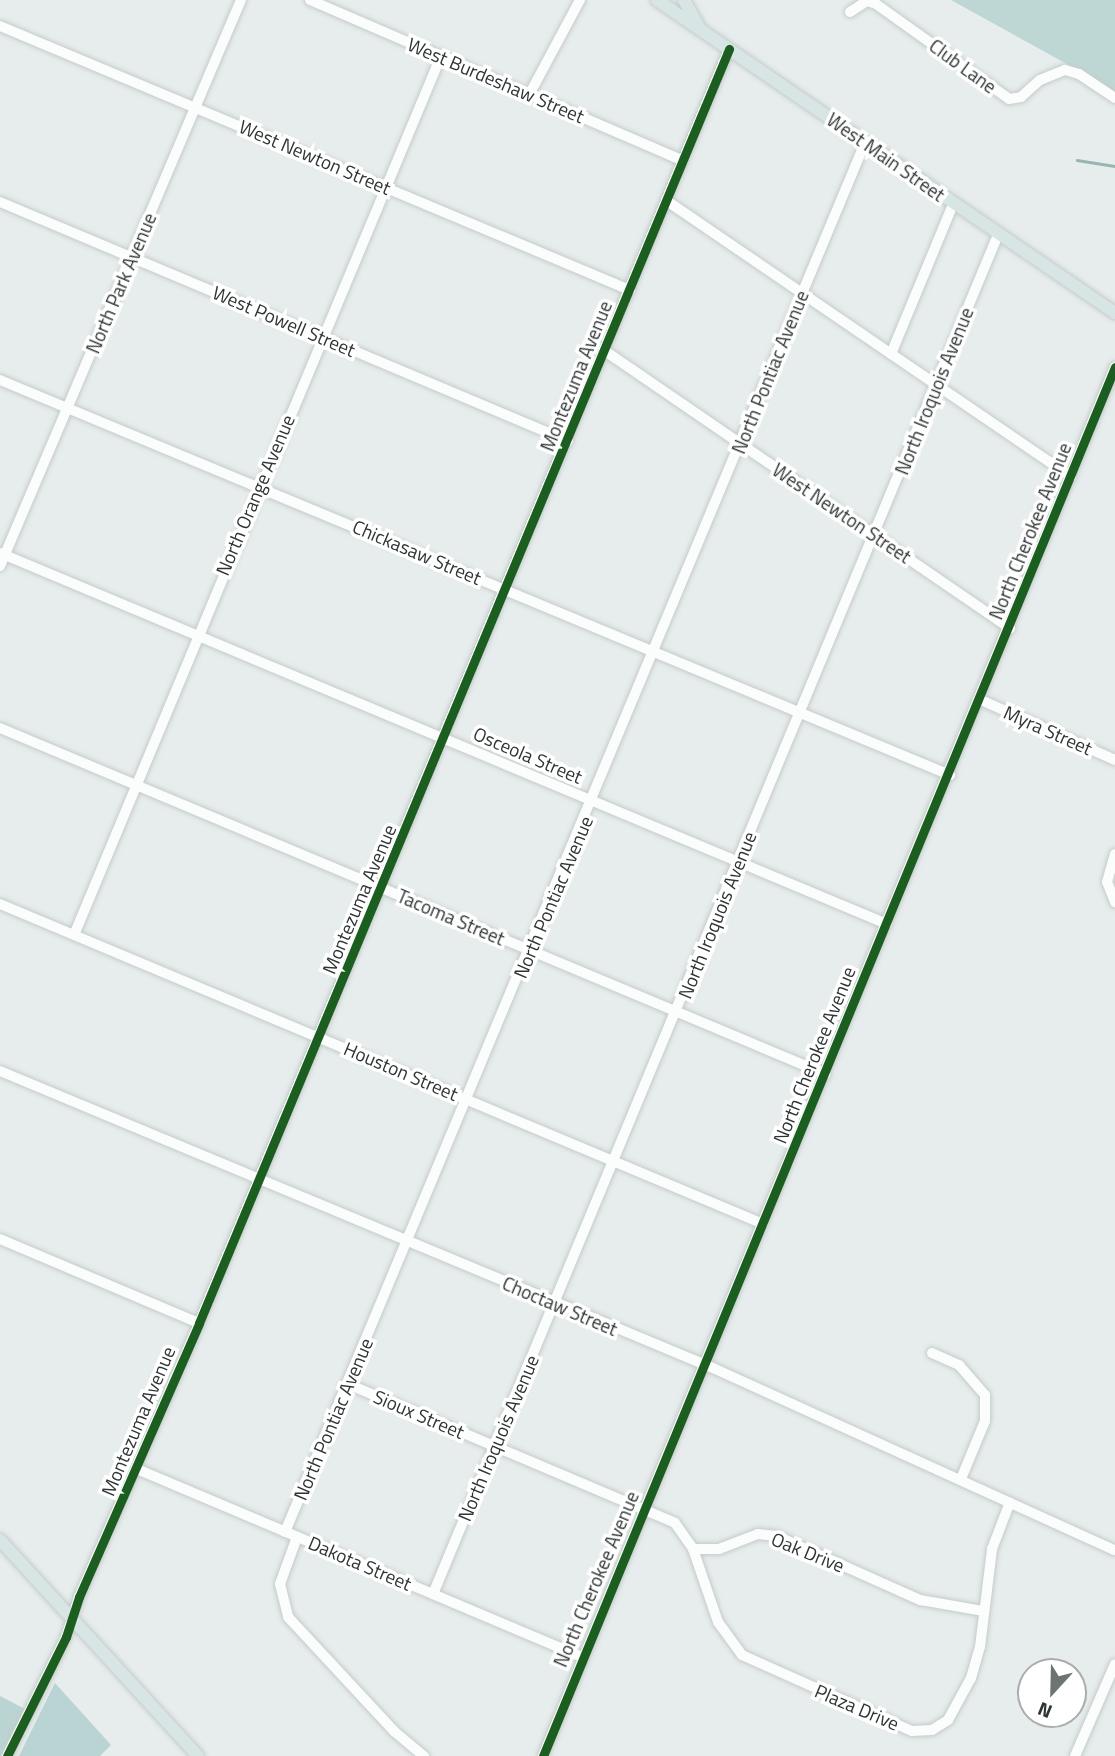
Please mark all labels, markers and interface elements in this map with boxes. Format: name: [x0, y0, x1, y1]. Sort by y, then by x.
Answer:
street label: West Burdeshaw Street: [404, 32, 588, 128]
street label: Club Lane: [925, 34, 1001, 98]
street label: West Main Street: [823, 108, 949, 206]
street label: West Newton Street: [236, 115, 394, 199]
street label: North Park Avenue: [81, 209, 161, 357]
street label: West Powell Street: [209, 281, 359, 361]
street label: North Pontiac Avenue: [727, 287, 813, 457]
street label: Montezuma Avenue: [535, 298, 617, 454]
street label: North Iroquois Avenue: [890, 304, 978, 478]
street label: North Orange Avenue: [211, 411, 299, 579]
street label: North Cherokee Avenue: [984, 439, 1076, 623]
street label: West Newton Street: [768, 458, 916, 568]
street label: Chickasaw Street: [349, 515, 485, 589]
street label: Myra Street: [1000, 700, 1096, 760]
street label: Osceola Street: [470, 722, 586, 788]
street label: North Pontiac Avenue: [509, 812, 597, 982]
street label: Montezuma Avenue: [317, 821, 401, 977]
street label: North Iroquois Avenue: [673, 828, 761, 1002]
street label: Tacoma Street: [394, 884, 508, 950]
street label: North Cherokee Avenue: [768, 963, 860, 1147]
street label: Houston Street: [341, 1037, 461, 1105]
street label: Choctaw Street: [499, 1272, 621, 1340]
street label: North Pontiac Avenue: [289, 1334, 377, 1504]
street label: Montezuma Avenue: [96, 1343, 180, 1499]
street label: North Iroquois Avenue: [453, 1352, 543, 1524]
street label: Sioux Street: [370, 1385, 468, 1443]
street label: North Cherokee Avenue: [549, 1488, 643, 1670]
street label: Oak Drive: [768, 1527, 848, 1577]
street label: Dakota Street: [305, 1531, 415, 1595]
north arrow: [1017, 1658, 1087, 1728]
street label: Plaza Drive: [812, 1679, 902, 1735]
text: N: [1033, 1695, 1056, 1727]

